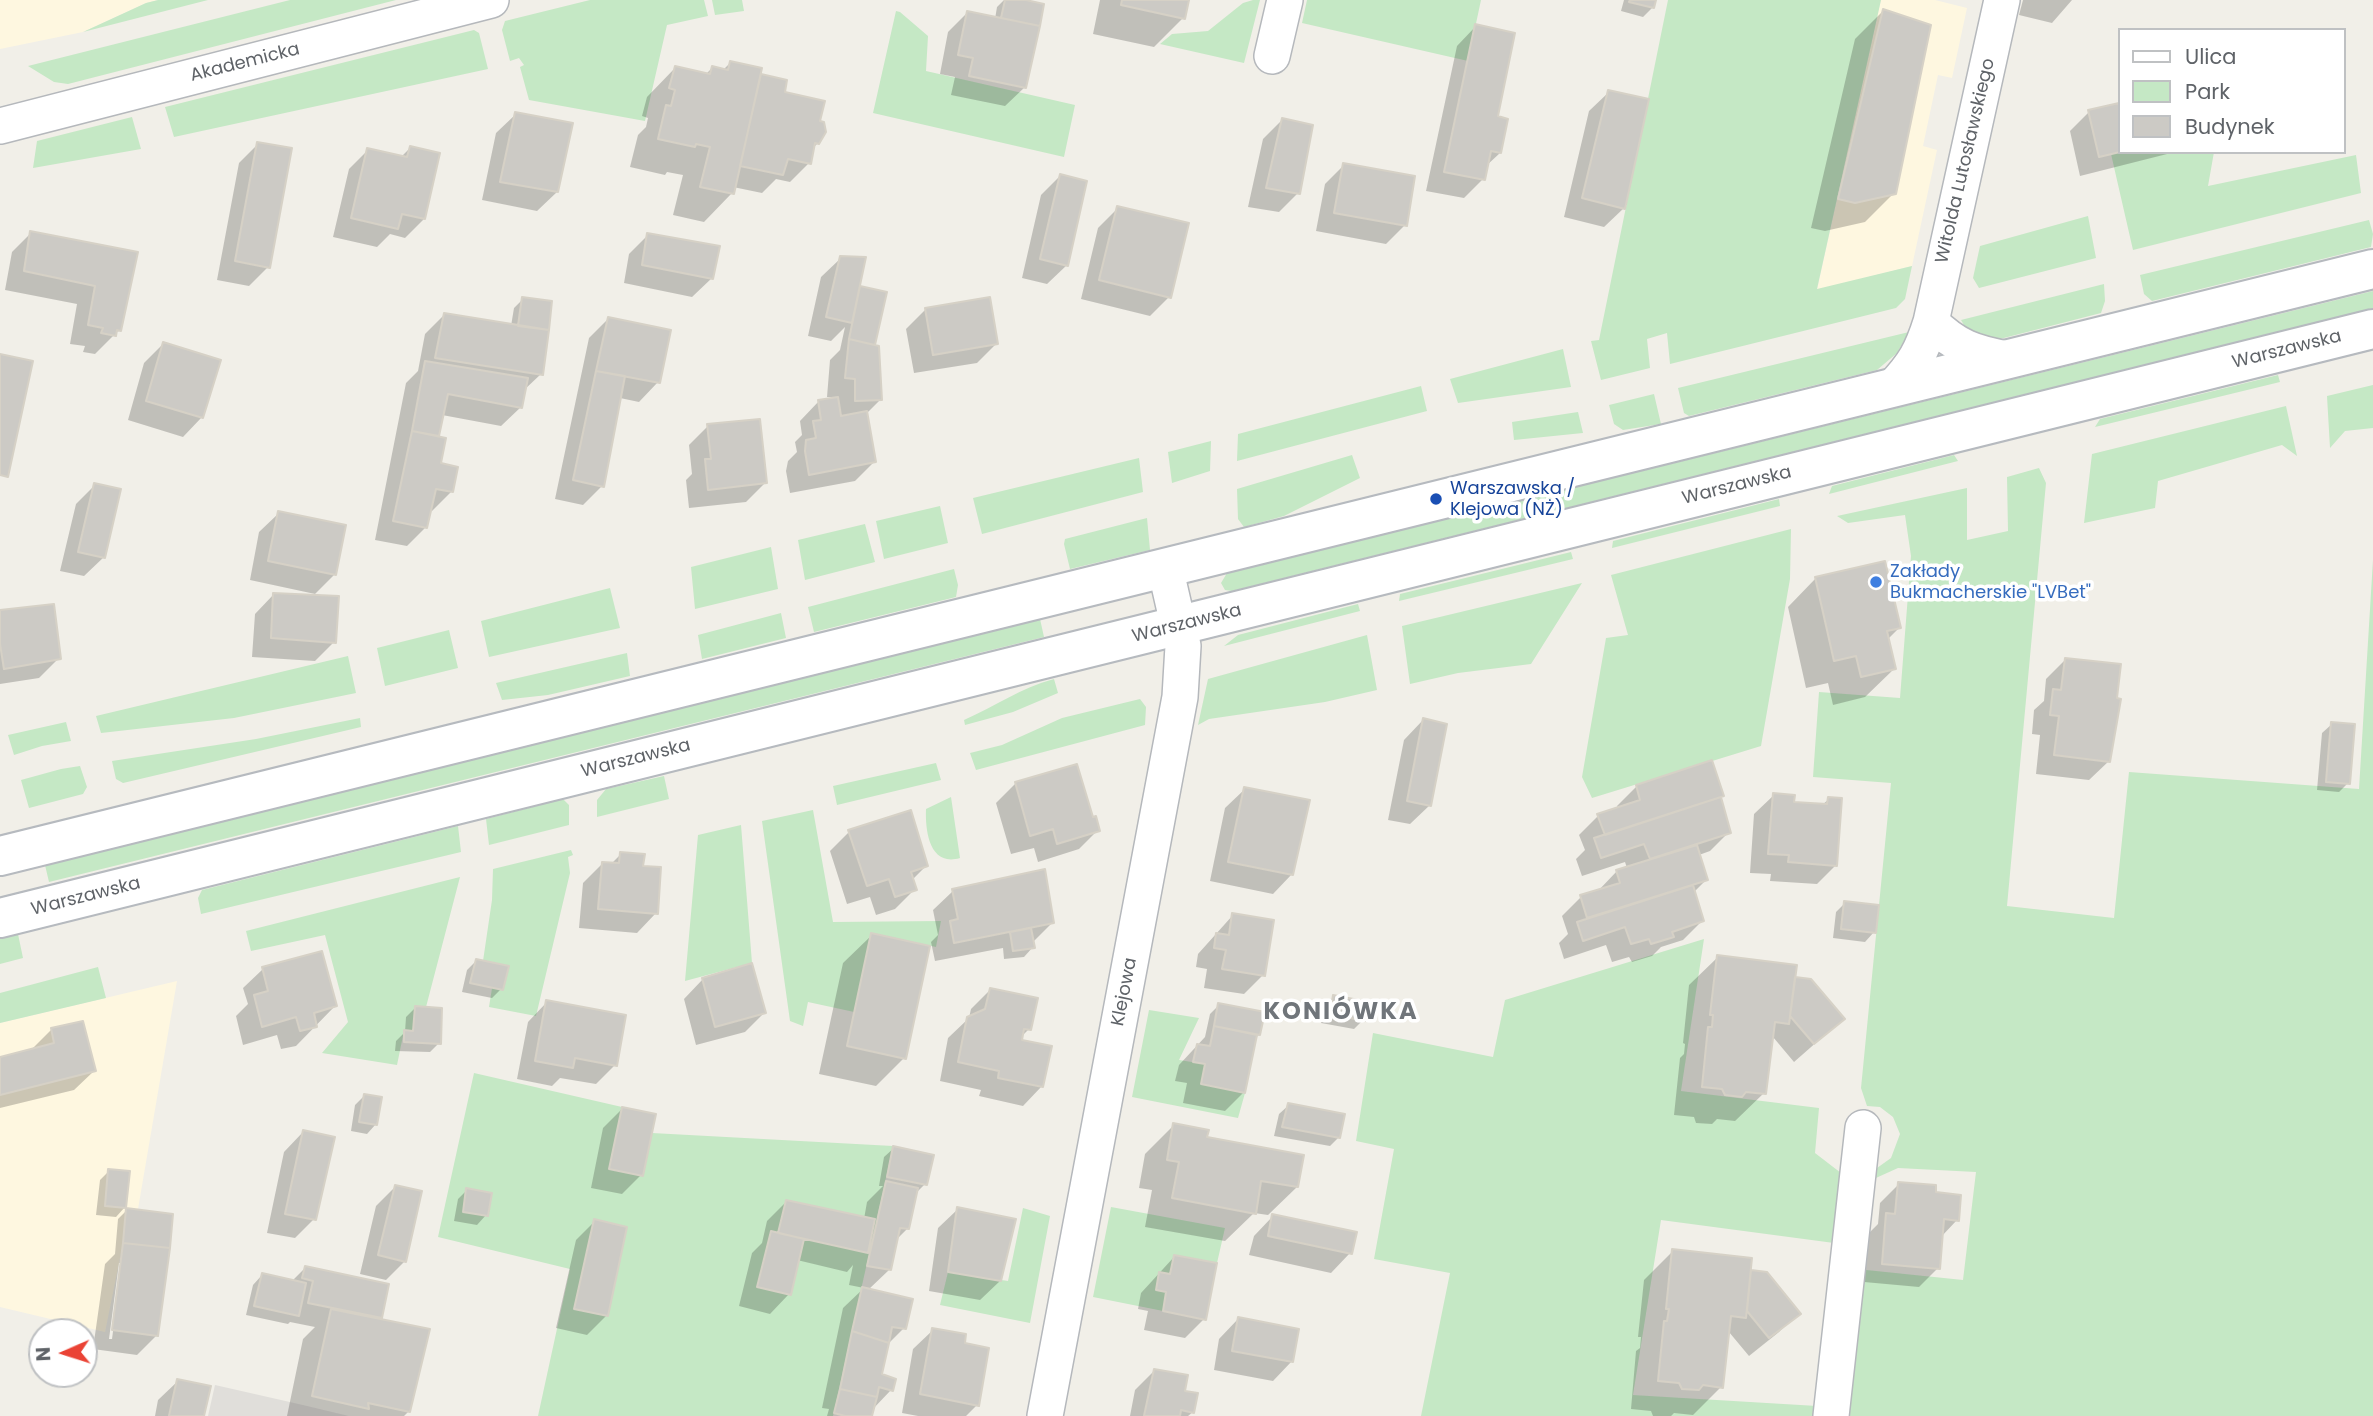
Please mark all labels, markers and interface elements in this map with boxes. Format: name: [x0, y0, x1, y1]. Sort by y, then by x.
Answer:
legend: [2118, 28, 2345, 154]
street label: Akademicka: [188, 39, 302, 87]
text: Ulica: [2185, 42, 2236, 71]
street label: Witolda Lutosławskiego: [1932, 56, 2000, 266]
text: Park: [2185, 77, 2230, 106]
text: Budynek: [2185, 112, 2275, 141]
street label: Warszawska: [2230, 326, 2344, 374]
street label: Warszawska: [1680, 462, 1794, 510]
place label: Warszawska / Klejowa (NŻ): [1450, 478, 1575, 520]
marker: Warszawska / Klejowa (NŻ): [1428, 491, 1444, 507]
place label: Zakłady Bukmacherskie "LVBet": [1890, 561, 2091, 604]
marker: Zakłady Bukmacherskie "LVBet": [1868, 574, 1884, 590]
street label: Warszawska: [1130, 600, 1244, 648]
street label: Warszawska: [579, 735, 693, 783]
street label: Warszawska: [29, 873, 143, 921]
street label: Klejowa: [1108, 956, 1142, 1028]
district label: KONIÓWKA: [1264, 999, 1418, 1027]
north arrow: [28, 1318, 98, 1388]
text: N: [30, 1346, 57, 1362]

